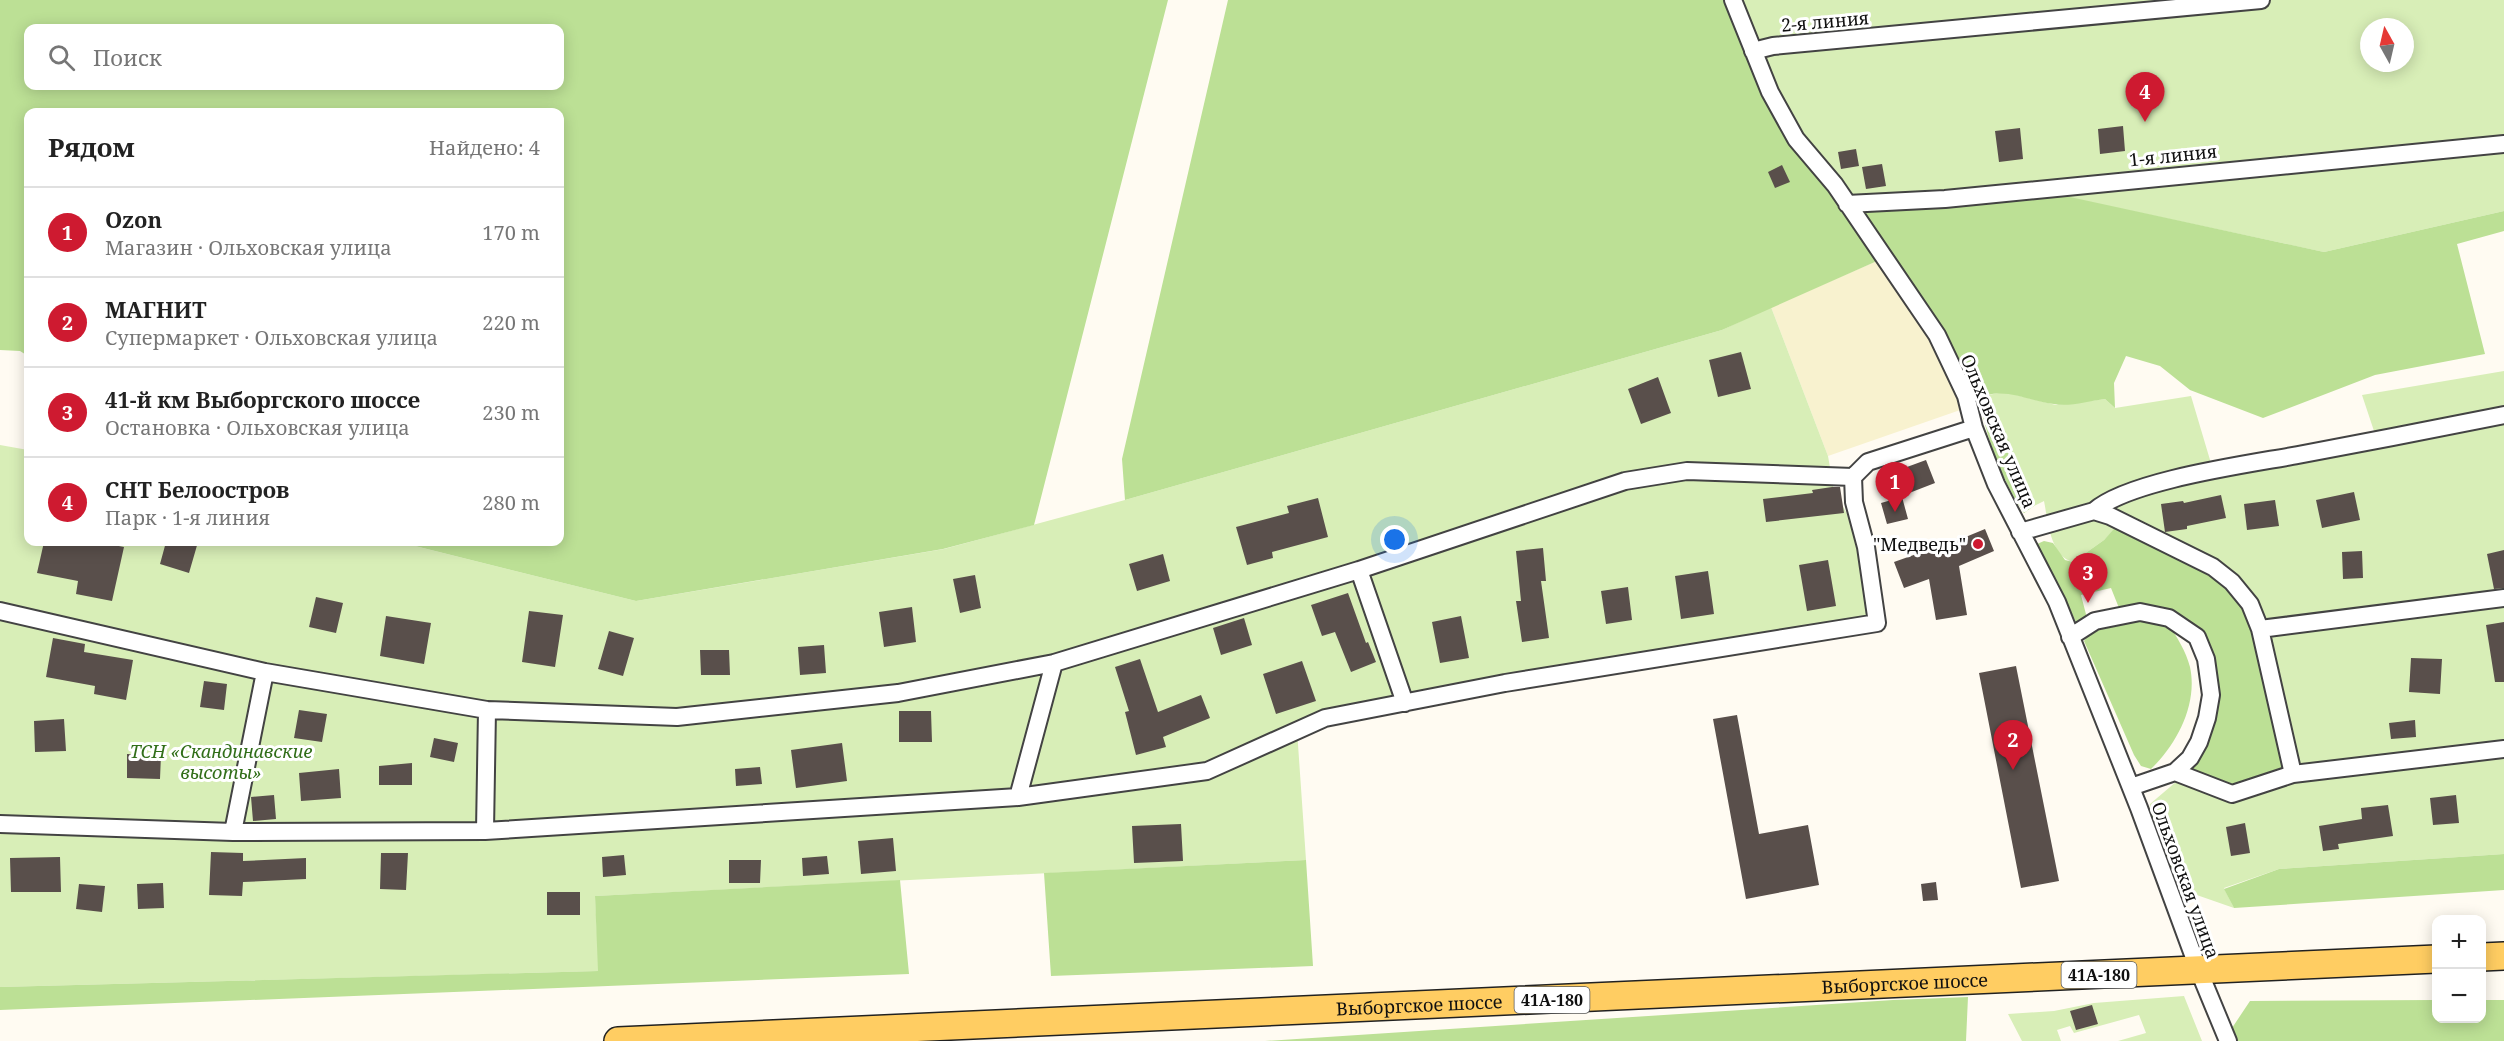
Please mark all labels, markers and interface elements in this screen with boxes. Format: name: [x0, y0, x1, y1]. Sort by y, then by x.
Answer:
street label: 2-я линия: [1780, 5, 1870, 37]
north arrow: [2360, 18, 2414, 72]
search box: [24, 24, 564, 90]
icon: search: [45, 41, 78, 74]
text: Поиск: [93, 42, 162, 72]
pin: 4: [2126, 72, 2164, 122]
text: Рядом: [48, 129, 135, 165]
text: Найдено: 4: [429, 134, 540, 161]
street label: 1-я линия: [2128, 138, 2218, 172]
text: Ozon: [105, 204, 162, 234]
text: 1: [62, 219, 73, 246]
text: 170 m: [482, 219, 540, 246]
text: Магазин · Ольховская улица: [105, 234, 392, 261]
text: МАГНИТ: [105, 294, 207, 324]
text: 2: [62, 309, 73, 336]
text: 220 m: [482, 309, 540, 336]
text: Супермаркет · Ольховская улица: [105, 324, 438, 351]
street label: Ольховская улица: [1956, 350, 2042, 512]
text: 41-й км Выборгского шоссе: [105, 384, 420, 414]
text: 3: [62, 399, 73, 426]
text: 230 m: [482, 399, 540, 426]
text: Остановка · Ольховская улица: [105, 414, 410, 441]
pin: 1: [1876, 462, 1914, 512]
text: СНТ Белоостров: [105, 474, 289, 504]
text: 4: [62, 489, 73, 516]
text: 280 m: [482, 489, 540, 516]
text: Парк · 1-я линия: [105, 504, 270, 531]
your location: [1380, 525, 1409, 554]
place label: "Медведь": [1873, 532, 1966, 556]
marker: "Медведь": [1971, 537, 1985, 551]
pin: 3: [2068, 554, 2108, 603]
pin: 2: [1994, 720, 2032, 770]
park label: ТСН «Скандинавские высоты»: [130, 739, 312, 784]
street label: Ольховская улица: [2146, 798, 2226, 962]
map controls: [2432, 915, 2486, 1023]
button: +: [2432, 915, 2486, 969]
road number: 41А-180: [2062, 962, 2136, 988]
street label: Выборгское шоссе: [1821, 967, 1988, 999]
button: −: [2432, 969, 2486, 1023]
road number: 41А-180: [1514, 987, 1590, 1013]
street label: Выборгское шоссе: [1335, 989, 1503, 1021]

